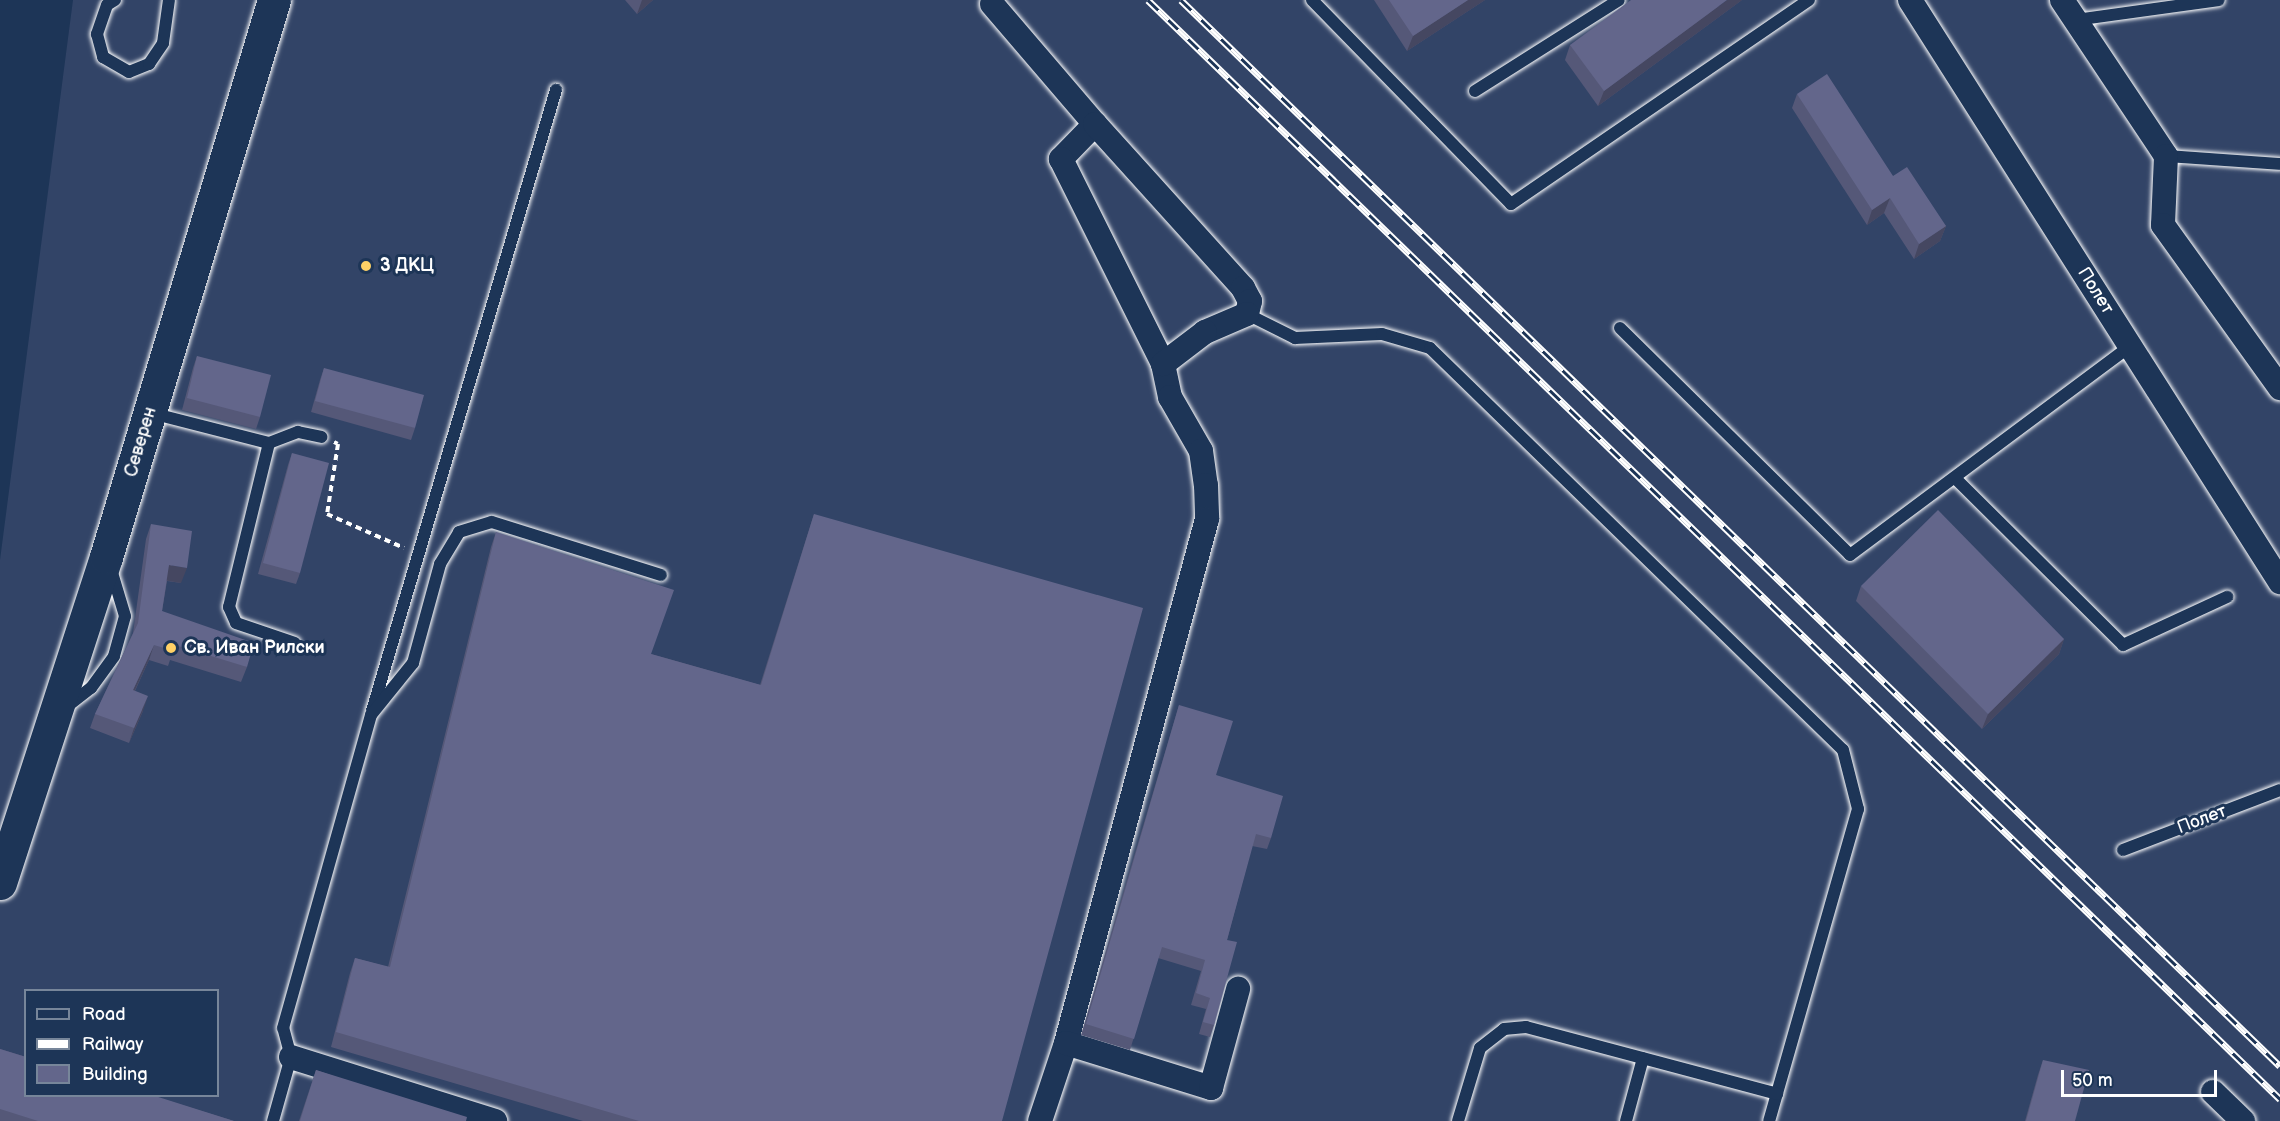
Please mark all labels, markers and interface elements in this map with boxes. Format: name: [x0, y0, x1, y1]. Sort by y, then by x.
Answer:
place label: 3 ДКЦ: [380, 255, 434, 277]
marker: 3 ДКЦ: [357, 257, 375, 275]
street label: Полет: [2072, 264, 2118, 318]
street label: Северен: [120, 404, 162, 480]
place label: Св. Иван Рилски: [184, 637, 325, 659]
marker: Св. Иван Рилски: [162, 639, 180, 657]
street label: Полет: [2174, 801, 2230, 839]
legend: [24, 989, 219, 1097]
text: Road: [82, 1004, 126, 1025]
text: Railway: [82, 1034, 144, 1055]
scale bar: [2064, 1058, 2220, 1096]
text: Building: [82, 1064, 148, 1085]
text: 50 m: [2072, 1070, 2113, 1091]

